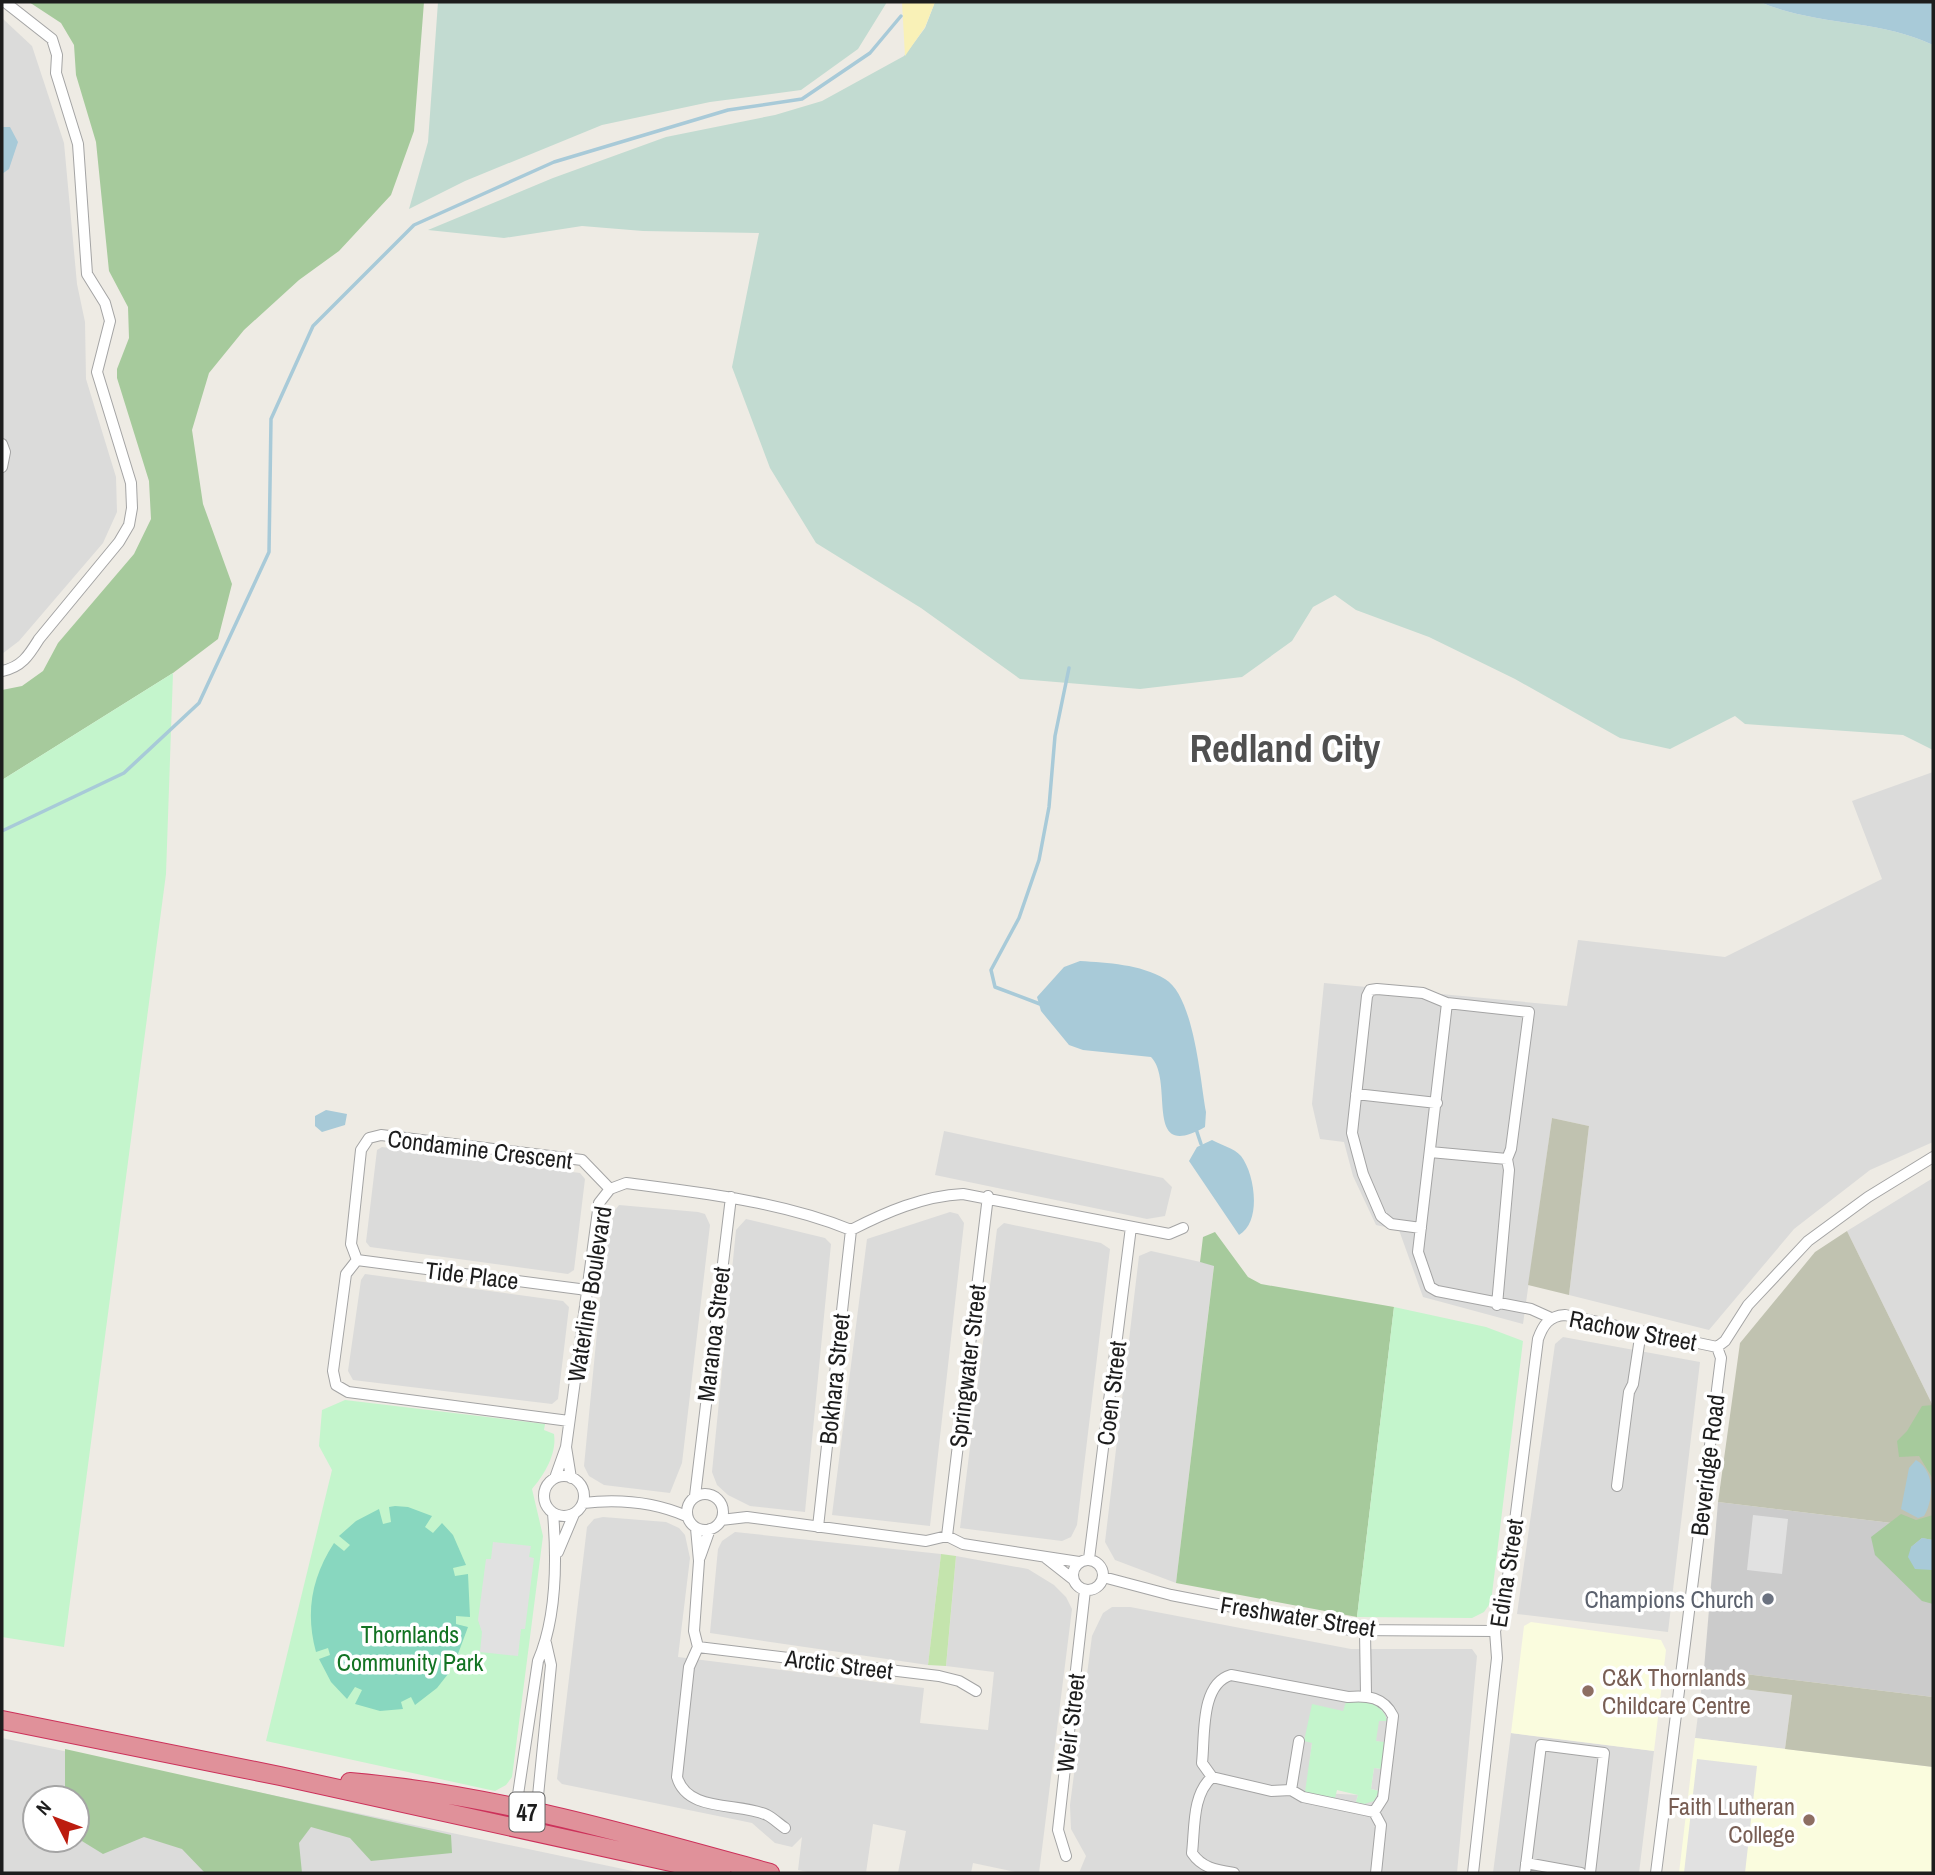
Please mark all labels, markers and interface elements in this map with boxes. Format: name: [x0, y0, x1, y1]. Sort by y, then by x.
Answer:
district label: Redland City: [1190, 723, 1381, 774]
street label: Condamine Crescent: [386, 1122, 575, 1176]
street label: Waterline Boulevard: [559, 1204, 619, 1384]
street label: Tide Place: [424, 1253, 520, 1297]
street label: Maranoa Street: [689, 1264, 737, 1403]
street label: Springwater Street: [941, 1282, 993, 1449]
street label: Rachow Street: [1567, 1302, 1700, 1358]
street label: Bokhara Street: [811, 1312, 857, 1446]
street label: Coen Street: [1089, 1338, 1133, 1447]
street label: Beveridge Road: [1682, 1392, 1732, 1538]
street label: Edina Street: [1482, 1516, 1530, 1630]
place label: Champions Church: [1584, 1583, 1754, 1615]
street label: Freshwater Street: [1218, 1588, 1378, 1644]
marker: Champions Church: [1760, 1591, 1776, 1607]
park label: Thornlands Community Park: [337, 1618, 483, 1678]
street label: Arctic Street: [782, 1641, 895, 1687]
place label: C&K Thornlands Childcare Centre: [1602, 1661, 1751, 1721]
street label: Weir Street: [1048, 1671, 1092, 1774]
marker: C&K Thornlands Childcare Centre: [1580, 1683, 1596, 1699]
north arrow: [21, 1784, 91, 1854]
place label: Faith Lutheran College: [1668, 1790, 1795, 1850]
road number: 47: [510, 1792, 544, 1831]
text: N: [30, 1795, 57, 1821]
marker: Faith Lutheran College: [1801, 1812, 1817, 1828]

